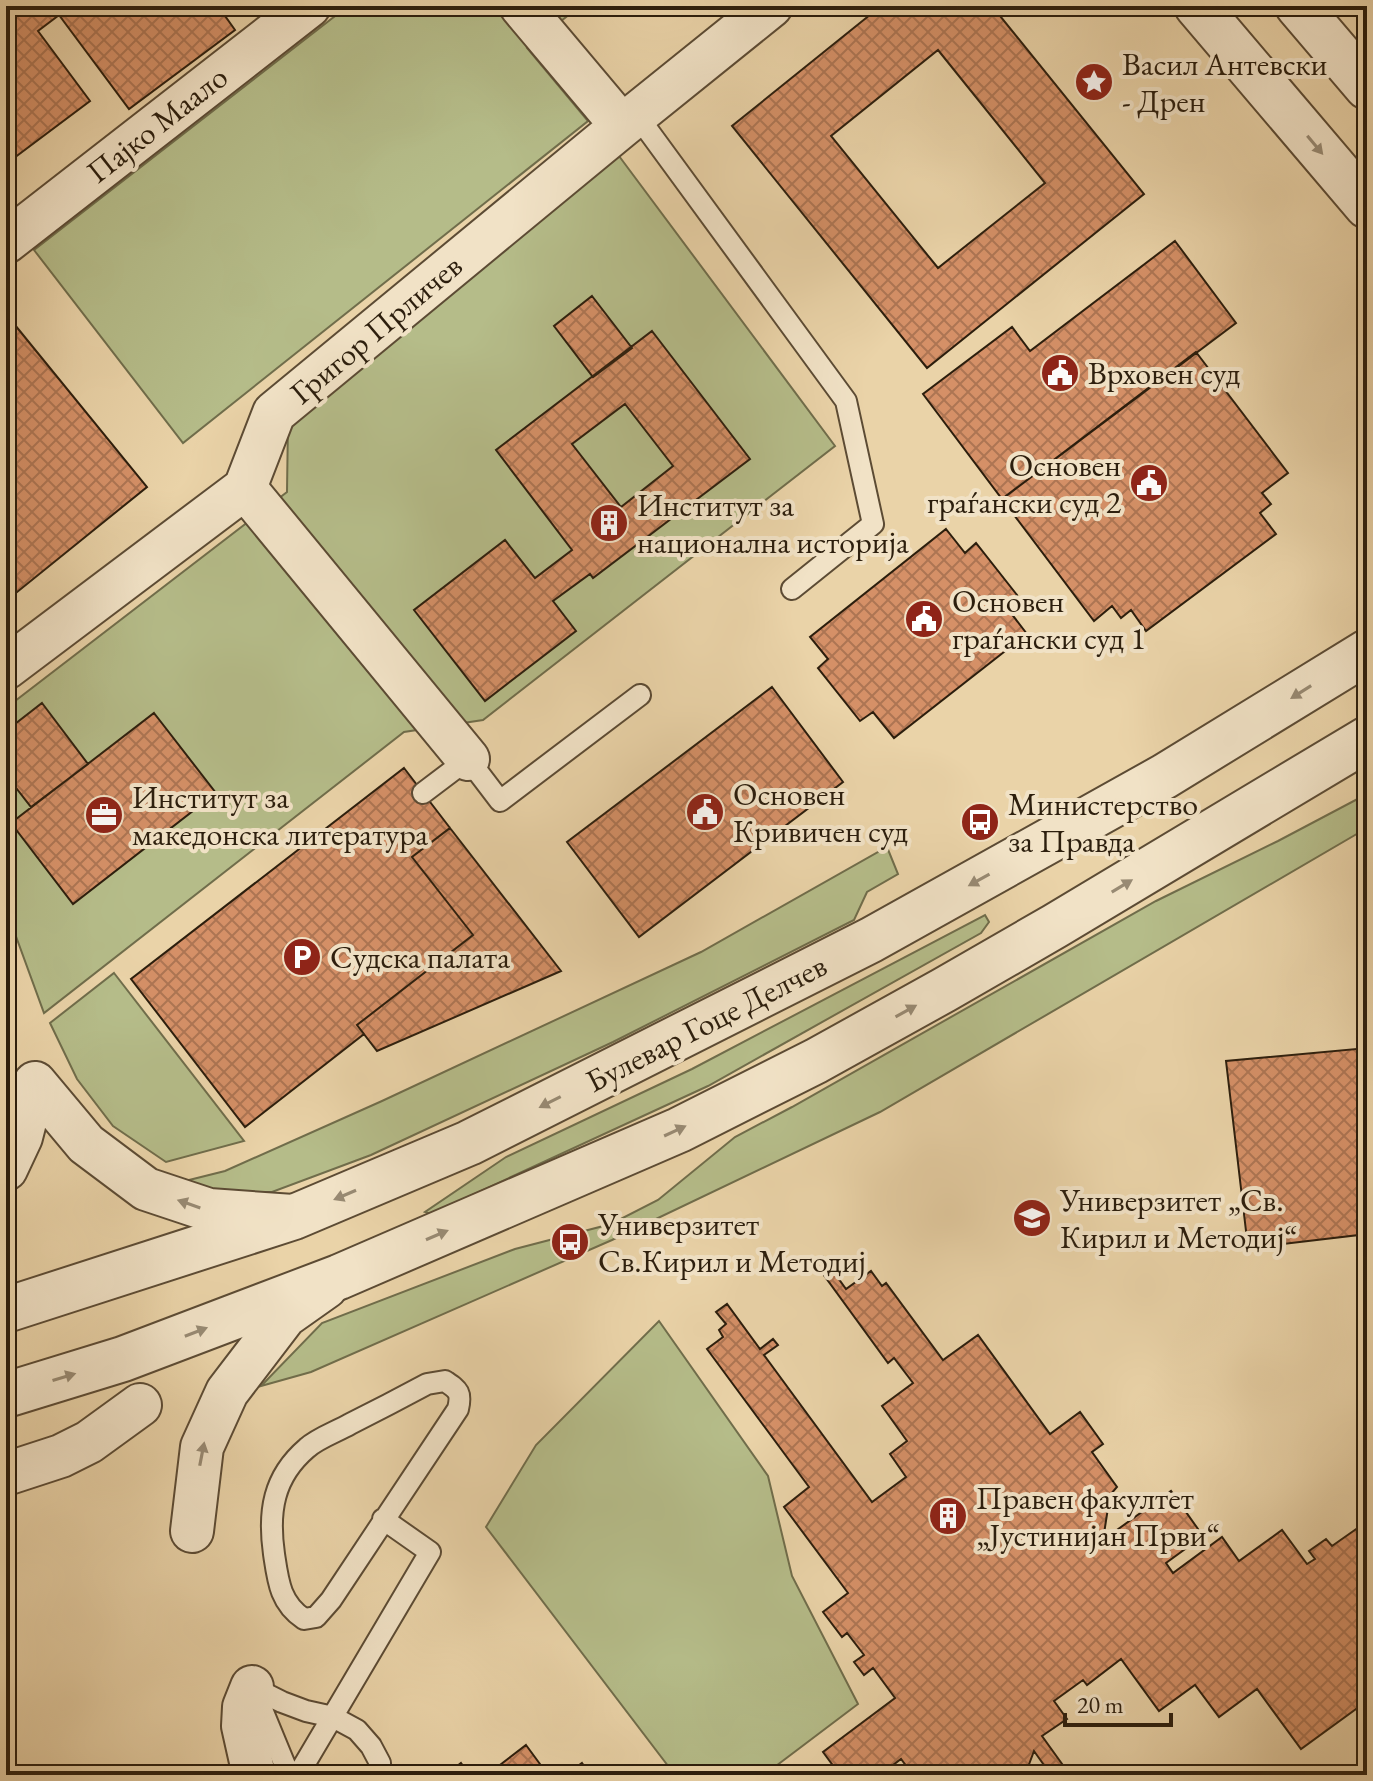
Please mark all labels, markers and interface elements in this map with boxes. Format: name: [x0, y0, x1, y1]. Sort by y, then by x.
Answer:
place label: Васил Антевски - Дрен: [1122, 43, 1328, 122]
street label: Пајко Маало: [78, 56, 236, 192]
place icon: Васил Антевски - Дрен: [1073, 61, 1115, 103]
one-way arrow: [1306, 135, 1323, 155]
street label: Григор Прличев: [281, 245, 471, 413]
public building icon: Врховен суд: [1039, 352, 1081, 394]
place label: Врховен суд: [1088, 352, 1241, 394]
place label: Основен граѓански суд 2: [927, 444, 1122, 523]
public building icon: Основен граѓански суд 2: [1128, 462, 1170, 504]
place label: Институт за национална историја: [637, 484, 909, 563]
building icon: Институт за национална историја: [588, 502, 630, 544]
place label: Основен граѓански суд 1: [952, 580, 1146, 659]
public building icon: Основен граѓански суд 1: [903, 598, 945, 640]
one-way arrow: [1290, 685, 1311, 700]
place label: Основен Кривичен суд: [733, 773, 909, 852]
place label: Институт за македонска литература: [132, 776, 428, 855]
place label: Министерство за Правда: [1008, 783, 1198, 862]
public building icon: Основен Кривичен суд: [684, 791, 726, 833]
office icon: Институт за македонска литература: [83, 794, 125, 836]
bus stop icon: Министерство за Правда: [959, 801, 1001, 843]
one-way arrow: [968, 873, 990, 887]
one-way arrow: [1111, 879, 1133, 893]
parking icon: Судска палата: [281, 936, 323, 978]
place label: Судска палата: [330, 936, 510, 978]
street label: Булевар Гоце Делчев: [578, 944, 834, 1102]
one-way arrow: [895, 1004, 917, 1018]
one-way arrow: [538, 1096, 561, 1109]
one-way arrow: [664, 1124, 687, 1138]
place label: Универзитет „Св. Кирил и Методиј“: [1059, 1179, 1298, 1258]
one-way arrow: [333, 1189, 357, 1202]
one-way arrow: [177, 1197, 201, 1209]
school or university icon: Универзитет „Св. Кирил и Методиј“: [1011, 1197, 1053, 1239]
place label: Универзитет Св.Кирил и Методиј: [597, 1203, 866, 1282]
bus stop icon: Универзитет Св.Кирил и Методиј: [549, 1221, 591, 1263]
one-way arrow: [425, 1228, 449, 1241]
one-way arrow: [184, 1325, 208, 1338]
one-way arrow: [53, 1370, 77, 1383]
one-way arrow: [197, 1442, 209, 1467]
place label: Правен факултет „Јустинијан Први“: [976, 1477, 1220, 1556]
building icon: Правен факултет „Јустинијан Први“: [927, 1495, 969, 1537]
scale bar: [1065, 1677, 1171, 1727]
text: 20 m: [1077, 1689, 1124, 1720]

